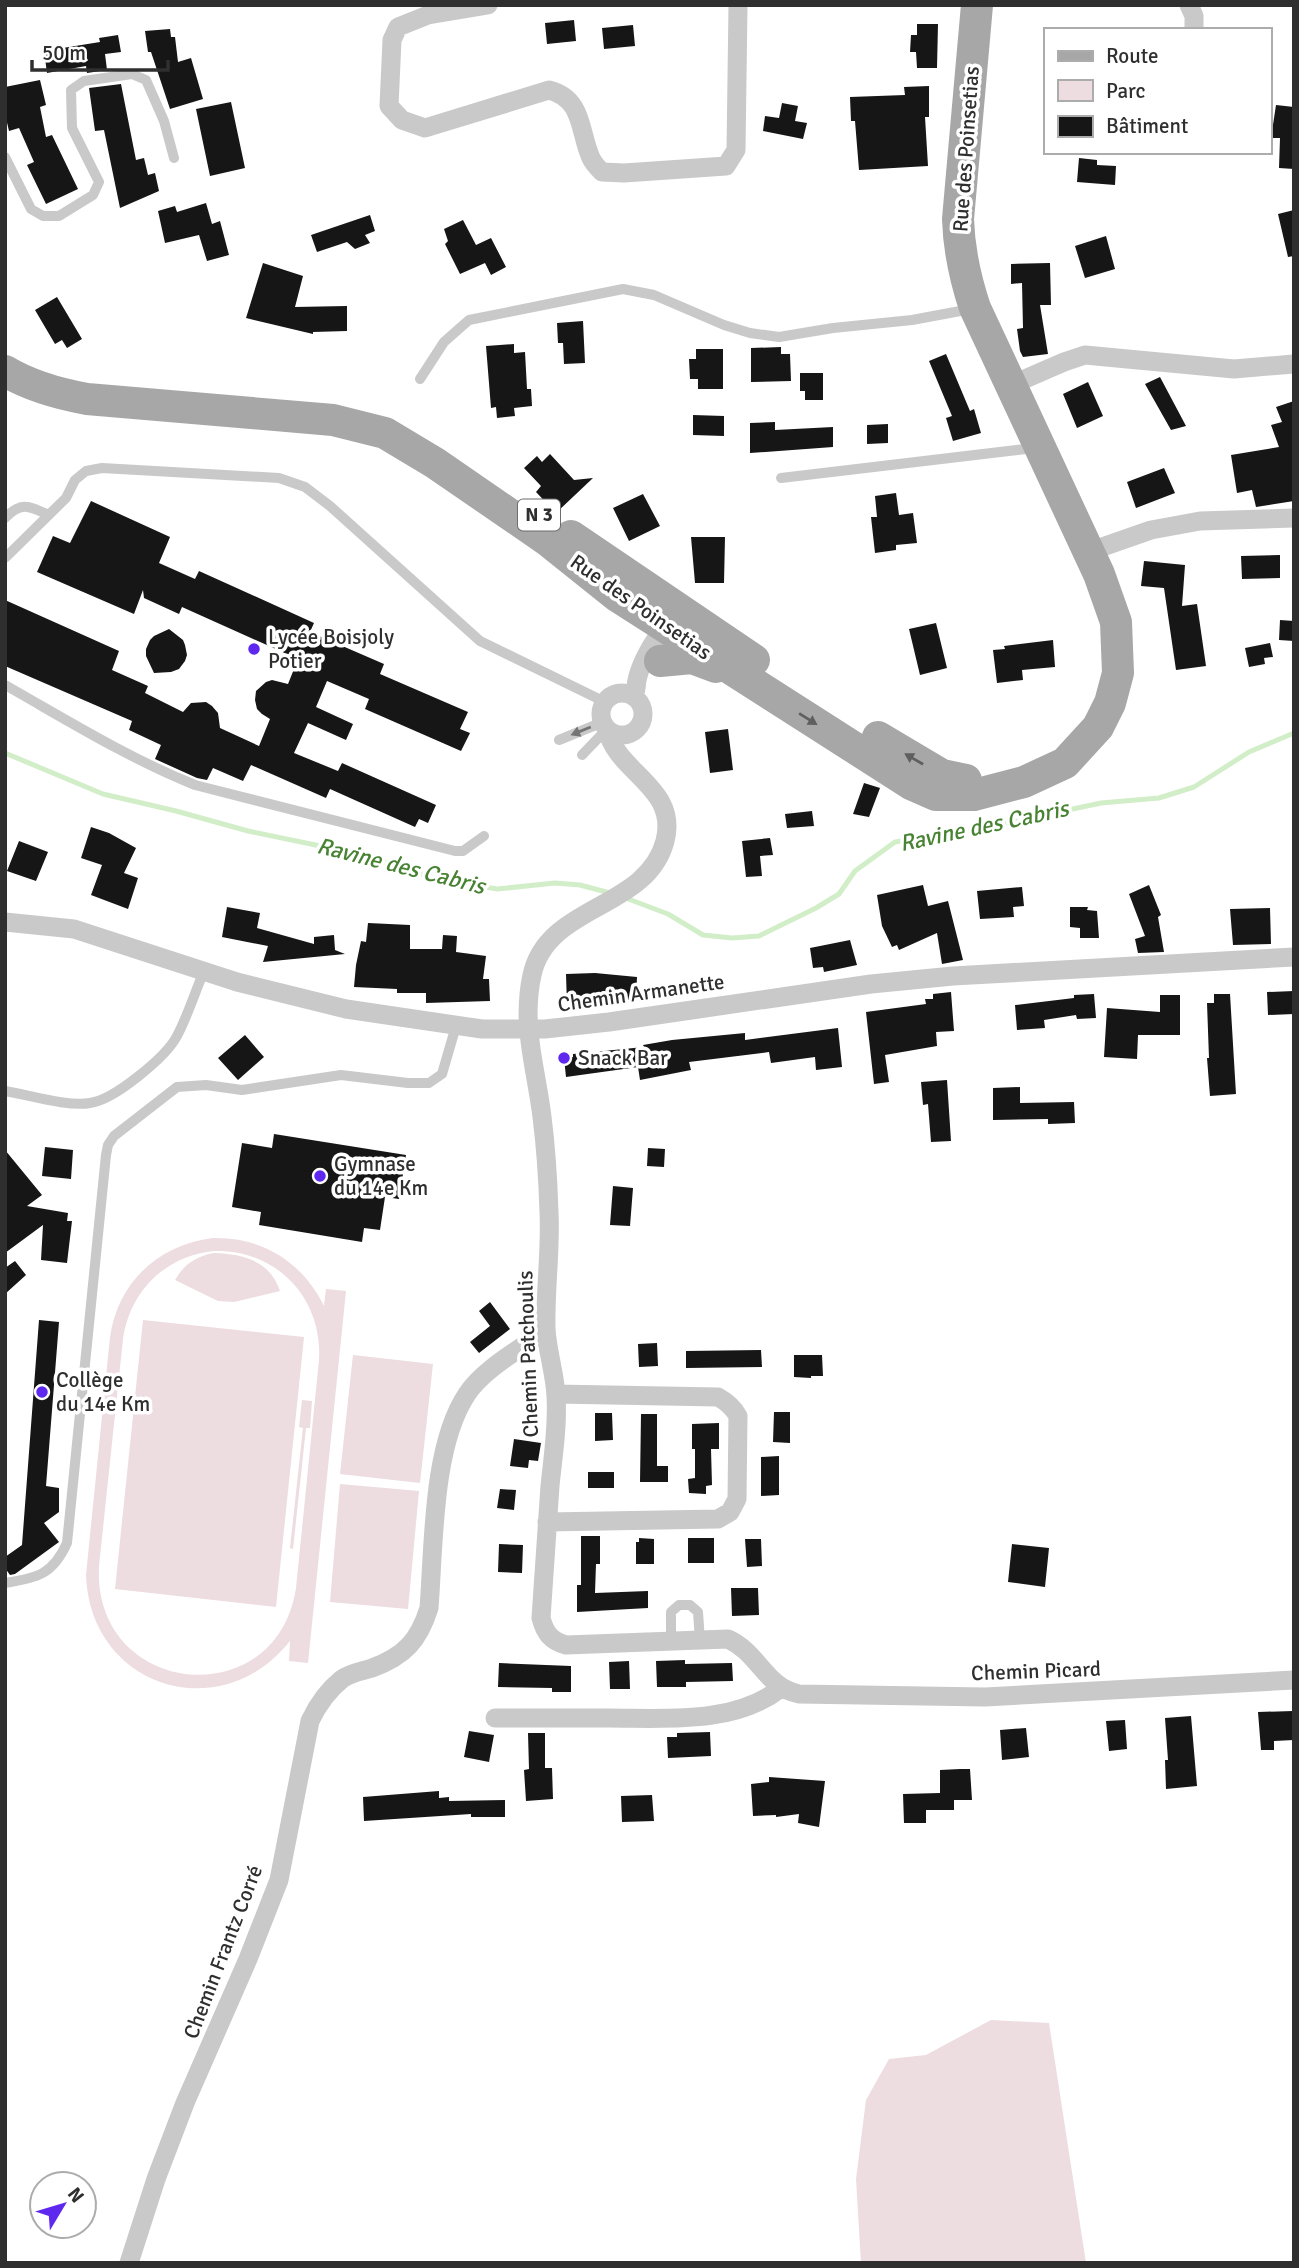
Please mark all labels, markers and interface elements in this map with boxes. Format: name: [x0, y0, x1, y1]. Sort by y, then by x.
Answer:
scale bar: [32, 28, 168, 72]
legend: [1044, 28, 1271, 154]
text: 50 m: [42, 40, 86, 66]
text: Route: [1106, 43, 1158, 69]
street label: Rue des Poinsetias: [947, 65, 985, 233]
text: Parc: [1106, 78, 1145, 104]
text: Bâtiment: [1106, 113, 1188, 139]
road number: N 3: [518, 500, 560, 530]
street label: Rue des Poinsetias: [565, 549, 717, 665]
place label: Lycée Boisjoly Potier: [268, 624, 394, 674]
marker: Lycée Boisjoly Potier: [246, 641, 262, 657]
one-way arrow: [798, 712, 817, 725]
one-way arrow: [570, 725, 591, 736]
one-way arrow: [905, 753, 924, 765]
water label: Ravine des Cabris: [897, 794, 1073, 858]
water label: Ravine des Cabris: [314, 831, 490, 901]
street label: Chemin Armanette: [556, 968, 726, 1018]
place label: Snack Bar: [578, 1045, 668, 1071]
marker: Snack Bar: [556, 1050, 572, 1066]
place label: Gymnase du 14e Km: [334, 1151, 428, 1201]
marker: Gymnase du 14e Km: [312, 1168, 328, 1184]
street label: Chemin Patchoulis: [512, 1270, 544, 1438]
place label: Collège du 14e Km: [56, 1367, 150, 1417]
marker: Collège du 14e Km: [34, 1384, 50, 1400]
street label: Chemin Picard: [971, 1656, 1101, 1686]
street label: Chemin Frantz Corré: [178, 1861, 268, 2043]
north arrow: [28, 2170, 98, 2240]
text: N: [62, 2183, 89, 2208]

